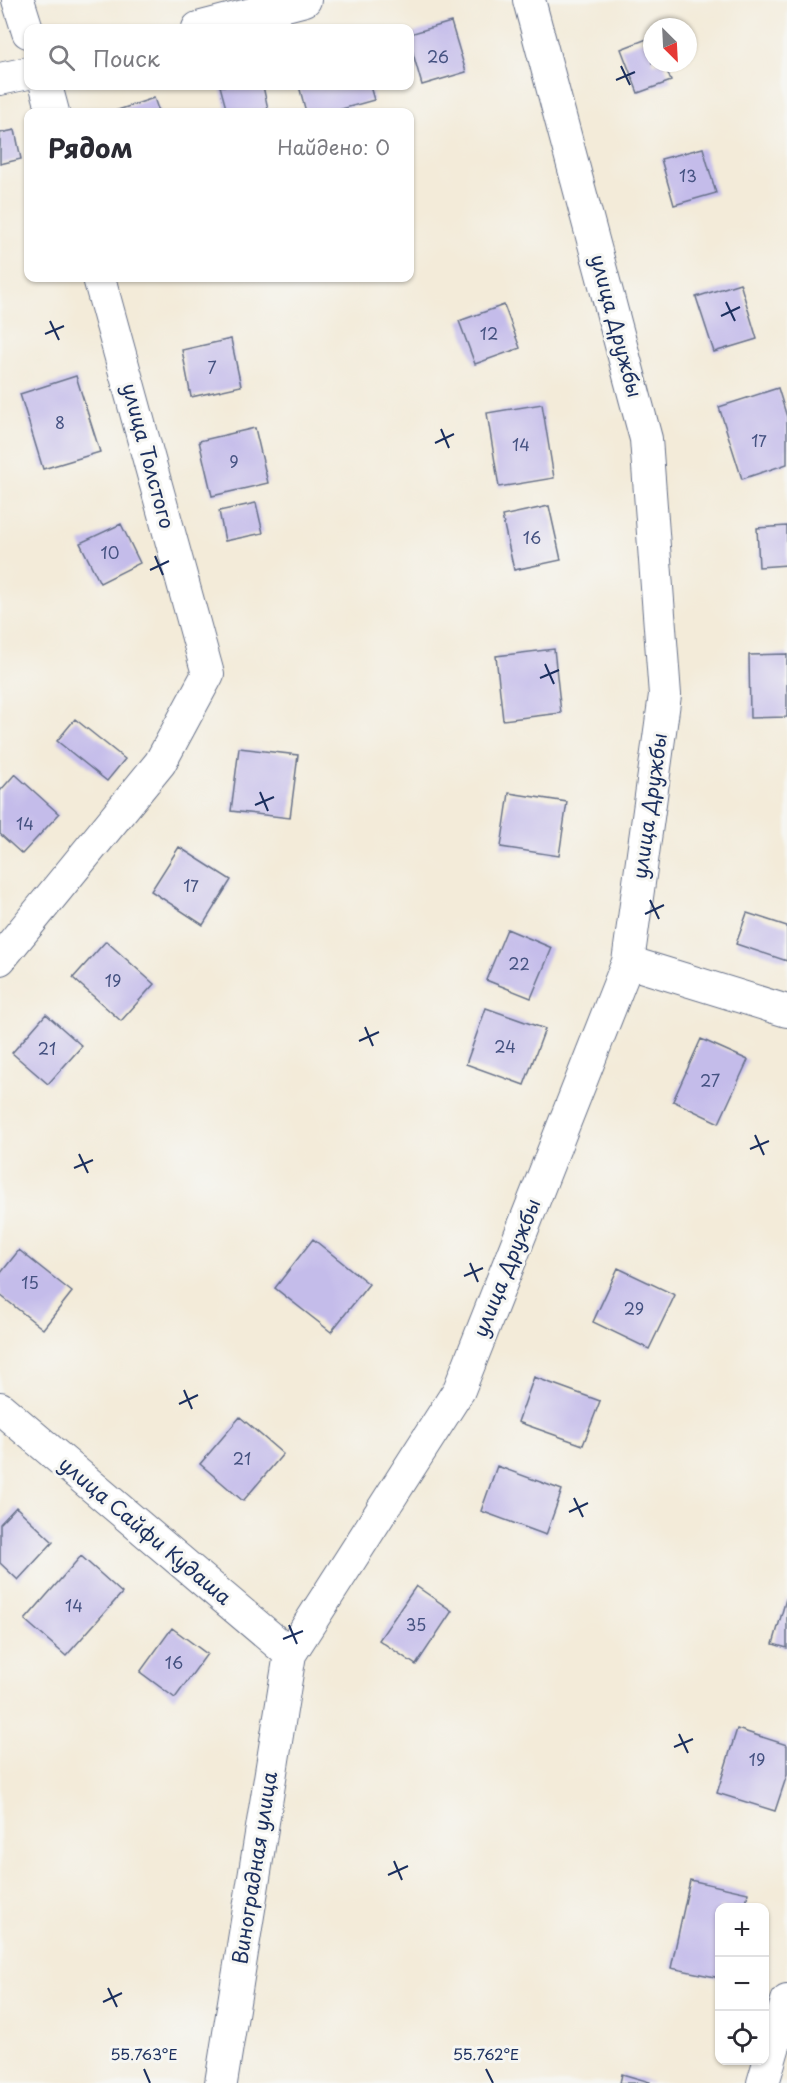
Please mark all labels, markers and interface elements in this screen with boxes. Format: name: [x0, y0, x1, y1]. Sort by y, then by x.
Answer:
north arrow: [643, 18, 697, 72]
search box: [24, 24, 414, 90]
icon: search: [45, 41, 78, 74]
text: Поиск: [93, 41, 160, 74]
house number: 26: [427, 44, 449, 68]
text: Рядом: [48, 128, 133, 167]
text: Найдено: 0: [277, 132, 390, 162]
house number: 13: [679, 163, 697, 187]
street label: улица Дружбы: [583, 251, 650, 401]
house number: 12: [480, 321, 498, 345]
house number: 7: [207, 355, 217, 379]
street label: улица Толстого: [115, 380, 183, 532]
house number: 8: [55, 410, 65, 434]
house number: 17: [751, 428, 767, 452]
house number: 14: [512, 432, 530, 456]
house number: 9: [229, 449, 239, 473]
house number: 16: [523, 525, 541, 549]
house number: 10: [101, 540, 119, 564]
street label: улица Дружбы: [624, 731, 674, 881]
house number: 14: [16, 811, 34, 835]
house number: 17: [183, 873, 199, 897]
house number: 22: [508, 951, 530, 975]
house number: 19: [105, 968, 121, 992]
house number: 24: [494, 1034, 516, 1058]
house number: 21: [38, 1036, 56, 1060]
house number: 27: [700, 1068, 720, 1092]
street label: улица Дружбы: [465, 1194, 548, 1341]
house number: 15: [21, 1270, 39, 1294]
house number: 29: [624, 1296, 644, 1320]
house number: 21: [233, 1446, 251, 1470]
street label: улица Сайфи Кудаша: [53, 1449, 239, 1612]
house number: 14: [65, 1593, 83, 1617]
house number: 35: [406, 1612, 426, 1636]
house number: 16: [165, 1650, 183, 1674]
house number: 19: [749, 1747, 765, 1771]
street label: Виноградная улица: [224, 1769, 284, 1966]
map controls: [715, 1903, 769, 2065]
button: +: [715, 1903, 769, 1957]
button: −: [715, 1957, 769, 2011]
button: locate: [715, 2011, 769, 2065]
text: 55.763°E: [110, 2042, 178, 2065]
text: 55.762°E: [453, 2042, 519, 2065]

